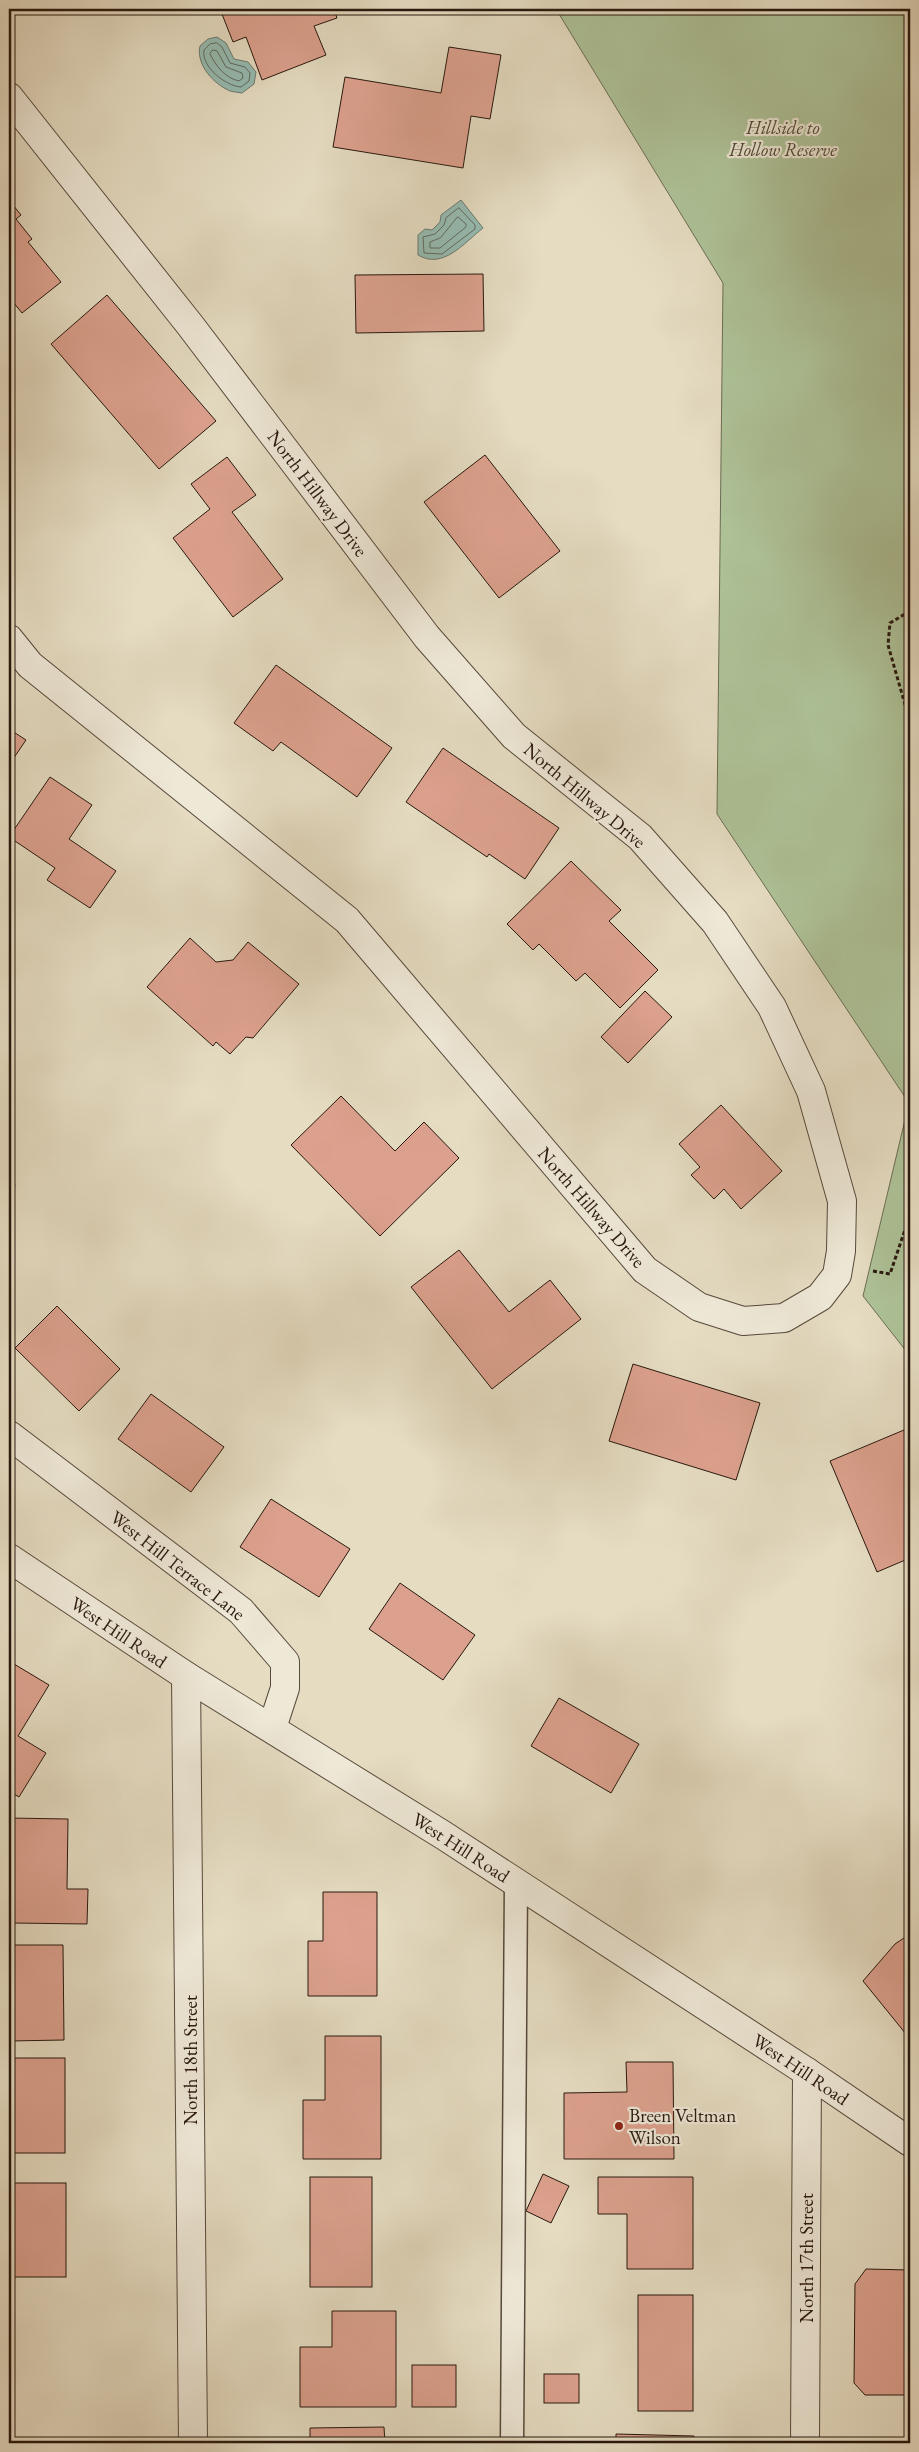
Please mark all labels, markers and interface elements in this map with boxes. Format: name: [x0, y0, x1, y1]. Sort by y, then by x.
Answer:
park label: Hillside to Hollow Reserve: [728, 115, 837, 162]
street label: North Hillway Drive: [262, 425, 373, 562]
street label: North Hillway Drive: [518, 737, 651, 854]
street label: North Hillway Drive: [532, 1142, 651, 1273]
street label: West Hill Terrace Lane: [105, 1505, 250, 1626]
street label: West Hill Road: [65, 1591, 172, 1674]
street label: West Hill Road: [407, 1807, 515, 1888]
street label: North 18th Street: [178, 1995, 203, 2125]
street label: West Hill Road: [747, 2028, 854, 2111]
place label: Breen Veltman Wilson: [629, 2103, 736, 2150]
marker: Breen Veltman Wilson: [613, 2120, 625, 2132]
street label: North 17th Street: [794, 2193, 819, 2323]

